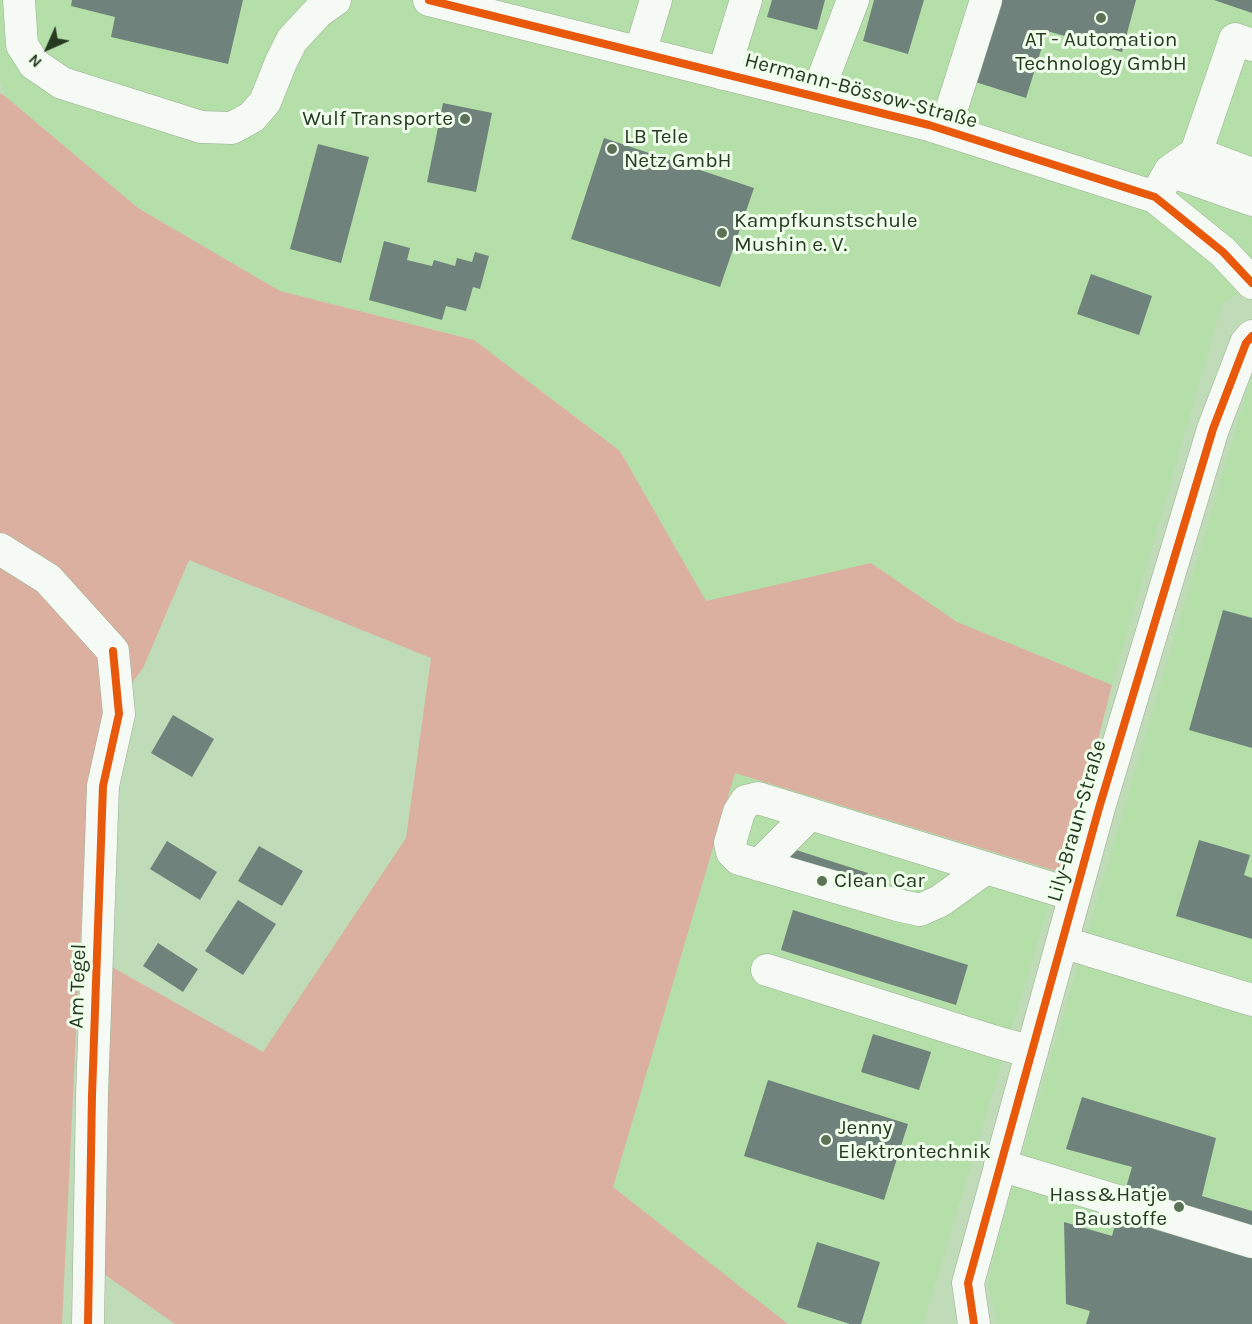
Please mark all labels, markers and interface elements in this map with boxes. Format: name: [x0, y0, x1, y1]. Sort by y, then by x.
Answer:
marker: AT - Automation Technology GmbH: [1094, 11, 1108, 25]
north arrow: [18, 18, 78, 78]
place label: AT - Automation Technology GmbH: [1015, 27, 1187, 77]
street label: Hermann-Bössow-Straße: [742, 48, 980, 134]
text: N: [24, 50, 46, 72]
place label: Wulf Transporte: [302, 106, 453, 132]
marker: Wulf Transporte: [458, 112, 472, 126]
place label: LB Tele Netz GmbH: [624, 124, 732, 174]
marker: LB Tele Netz GmbH: [605, 142, 619, 156]
place label: Kampfkunstschule Mushin e. V.: [734, 208, 918, 258]
marker: Kampfkunstschule Mushin e. V.: [715, 226, 729, 240]
street label: Lily-Braun-Straße: [1042, 737, 1112, 905]
place label: Clean Car: [834, 868, 925, 894]
marker: Clean Car: [815, 874, 829, 888]
street label: Am Tegel: [64, 943, 92, 1029]
place label: Jenny Elektrontechnik: [838, 1115, 991, 1165]
marker: Jenny Elektrontechnik: [819, 1133, 833, 1147]
place label: Hass&Hatje Baustoffe: [1049, 1182, 1167, 1232]
marker: Hass&Hatje Baustoffe: [1172, 1200, 1186, 1214]

